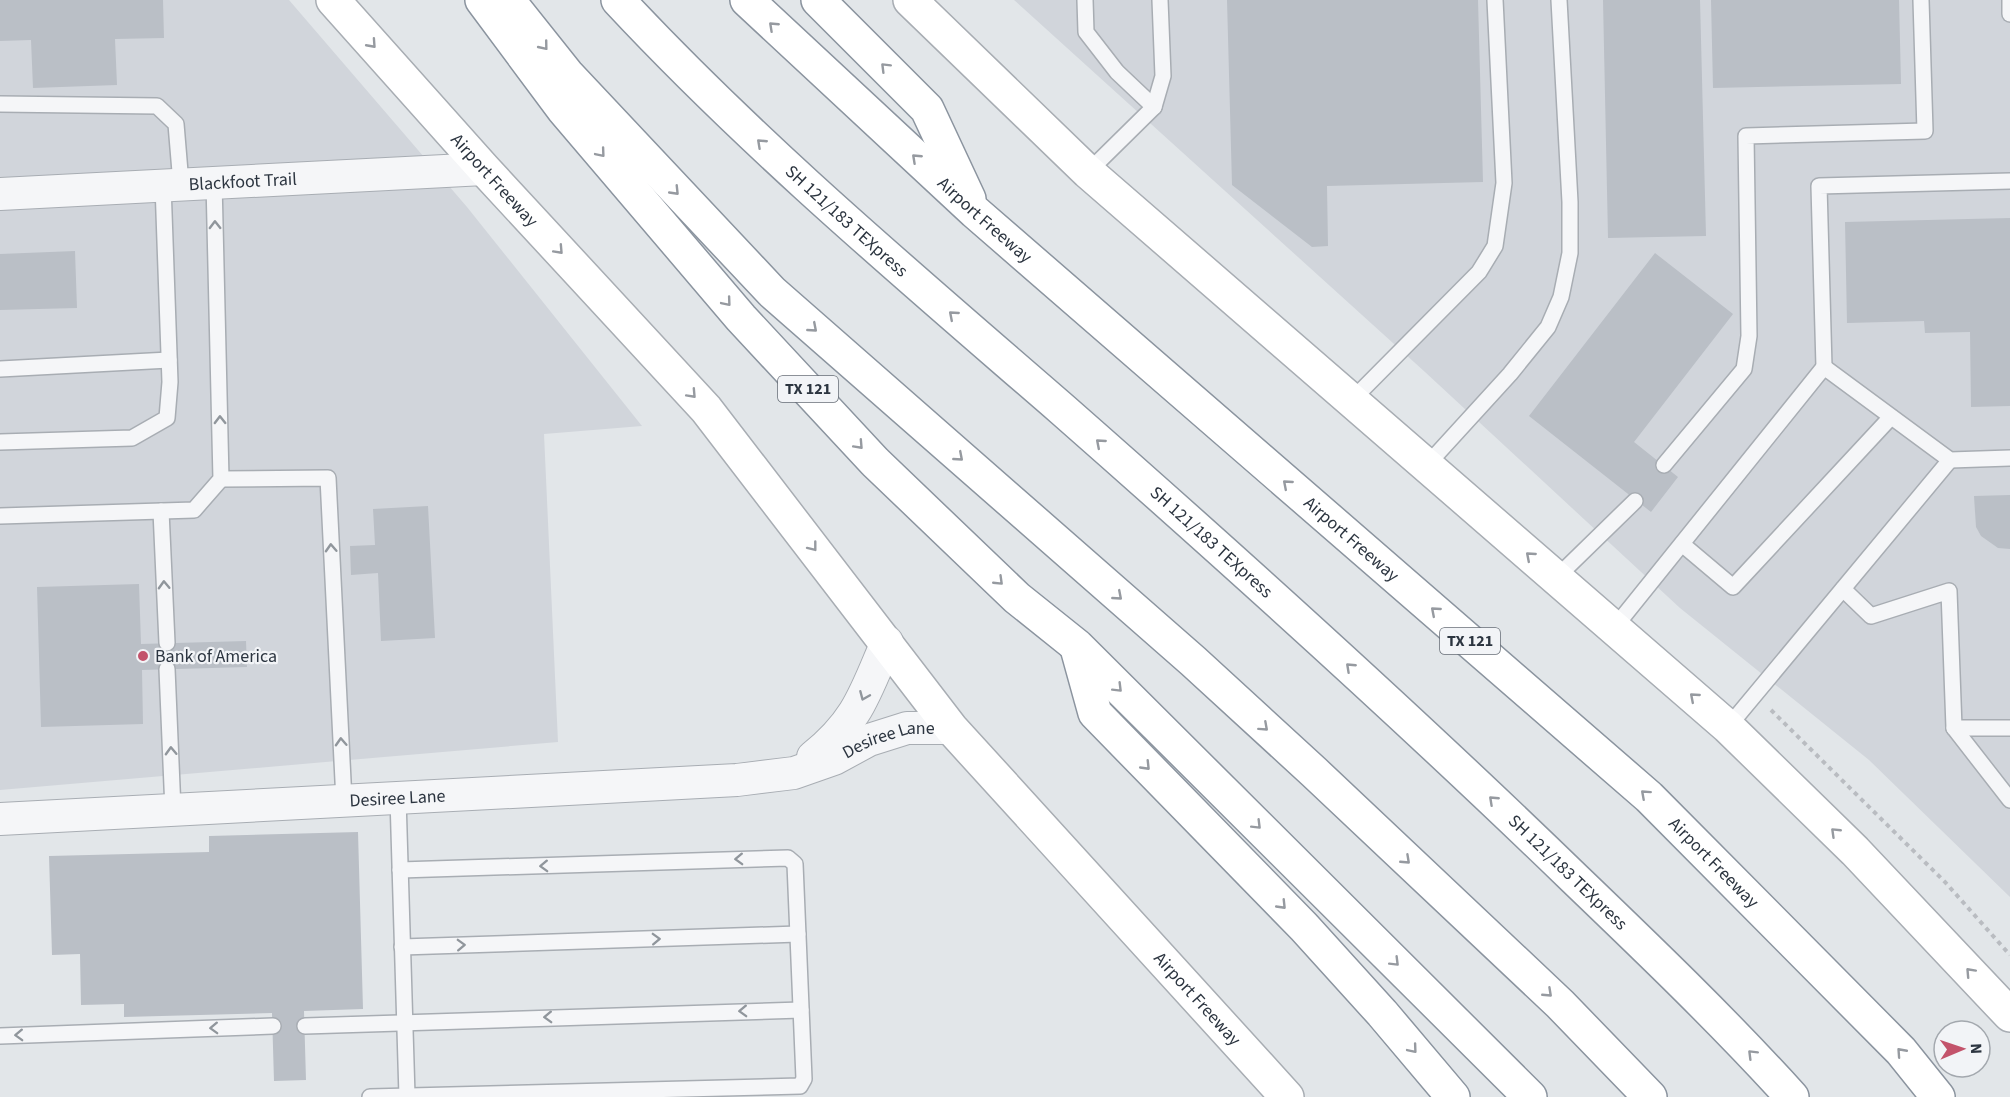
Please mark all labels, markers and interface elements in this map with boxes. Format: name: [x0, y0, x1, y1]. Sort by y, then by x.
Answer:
one-way arrow: [770, 22, 780, 33]
one-way arrow: [365, 37, 376, 48]
one-way arrow: [537, 39, 548, 50]
one-way arrow: [882, 64, 893, 75]
street label: Airport Freeway: [445, 128, 544, 233]
one-way arrow: [757, 139, 767, 150]
one-way arrow: [593, 146, 604, 157]
one-way arrow: [913, 155, 924, 166]
street label: SH 121/183 TEXpress: [780, 159, 914, 283]
street label: Blackfoot Trail: [188, 166, 297, 197]
street label: Airport Freeway: [932, 171, 1038, 269]
one-way arrow: [667, 183, 678, 194]
one-way arrow: [209, 221, 221, 230]
one-way arrow: [552, 244, 563, 254]
one-way arrow: [720, 295, 731, 306]
one-way arrow: [949, 311, 960, 322]
one-way arrow: [806, 321, 817, 332]
road number: TX 121: [778, 376, 838, 402]
one-way arrow: [684, 386, 695, 397]
one-way arrow: [214, 416, 226, 425]
one-way arrow: [852, 438, 863, 449]
one-way arrow: [1096, 439, 1107, 450]
one-way arrow: [953, 450, 963, 461]
street label: SH 121/183 TEXpress: [1145, 480, 1278, 604]
one-way arrow: [1283, 480, 1294, 491]
street label: Airport Freeway: [1298, 490, 1405, 588]
one-way arrow: [805, 540, 816, 551]
one-way arrow: [324, 543, 337, 552]
one-way arrow: [1526, 552, 1537, 563]
one-way arrow: [992, 573, 1003, 584]
one-way arrow: [158, 580, 171, 589]
one-way arrow: [1111, 589, 1122, 600]
one-way arrow: [1431, 607, 1442, 618]
road number: TX 121: [1440, 628, 1500, 654]
place label: Bank of America: [155, 644, 277, 669]
marker: Bank of America: [136, 649, 150, 663]
one-way arrow: [1347, 663, 1357, 674]
one-way arrow: [1111, 680, 1122, 691]
one-way arrow: [859, 689, 871, 700]
one-way arrow: [1690, 693, 1701, 704]
street label: Desiree Lane: [838, 716, 935, 765]
one-way arrow: [1256, 719, 1267, 730]
one-way arrow: [334, 738, 347, 747]
one-way arrow: [164, 747, 177, 756]
one-way arrow: [1138, 758, 1149, 769]
street label: Desiree Lane: [349, 783, 446, 813]
one-way arrow: [1641, 790, 1652, 801]
one-way arrow: [1489, 796, 1499, 807]
street label: SH 121/183 TEXpress: [1503, 809, 1633, 936]
street label: Airport Freeway: [1663, 811, 1765, 914]
one-way arrow: [1250, 818, 1260, 829]
one-way arrow: [1831, 828, 1842, 839]
one-way arrow: [1399, 852, 1410, 863]
one-way arrow: [734, 853, 743, 866]
one-way arrow: [540, 859, 549, 872]
one-way arrow: [1275, 899, 1286, 909]
one-way arrow: [651, 932, 660, 945]
one-way arrow: [456, 938, 465, 951]
street label: Airport Freeway: [1148, 946, 1247, 1052]
one-way arrow: [1388, 955, 1399, 966]
one-way arrow: [1966, 968, 1977, 979]
one-way arrow: [1542, 986, 1552, 997]
one-way arrow: [739, 1005, 748, 1018]
one-way arrow: [544, 1011, 553, 1023]
north arrow: [1932, 1019, 1992, 1079]
one-way arrow: [210, 1022, 219, 1035]
one-way arrow: [15, 1029, 24, 1042]
one-way arrow: [1406, 1043, 1417, 1054]
text: N: [1965, 1043, 1987, 1054]
one-way arrow: [1897, 1048, 1908, 1059]
one-way arrow: [1748, 1051, 1759, 1062]

